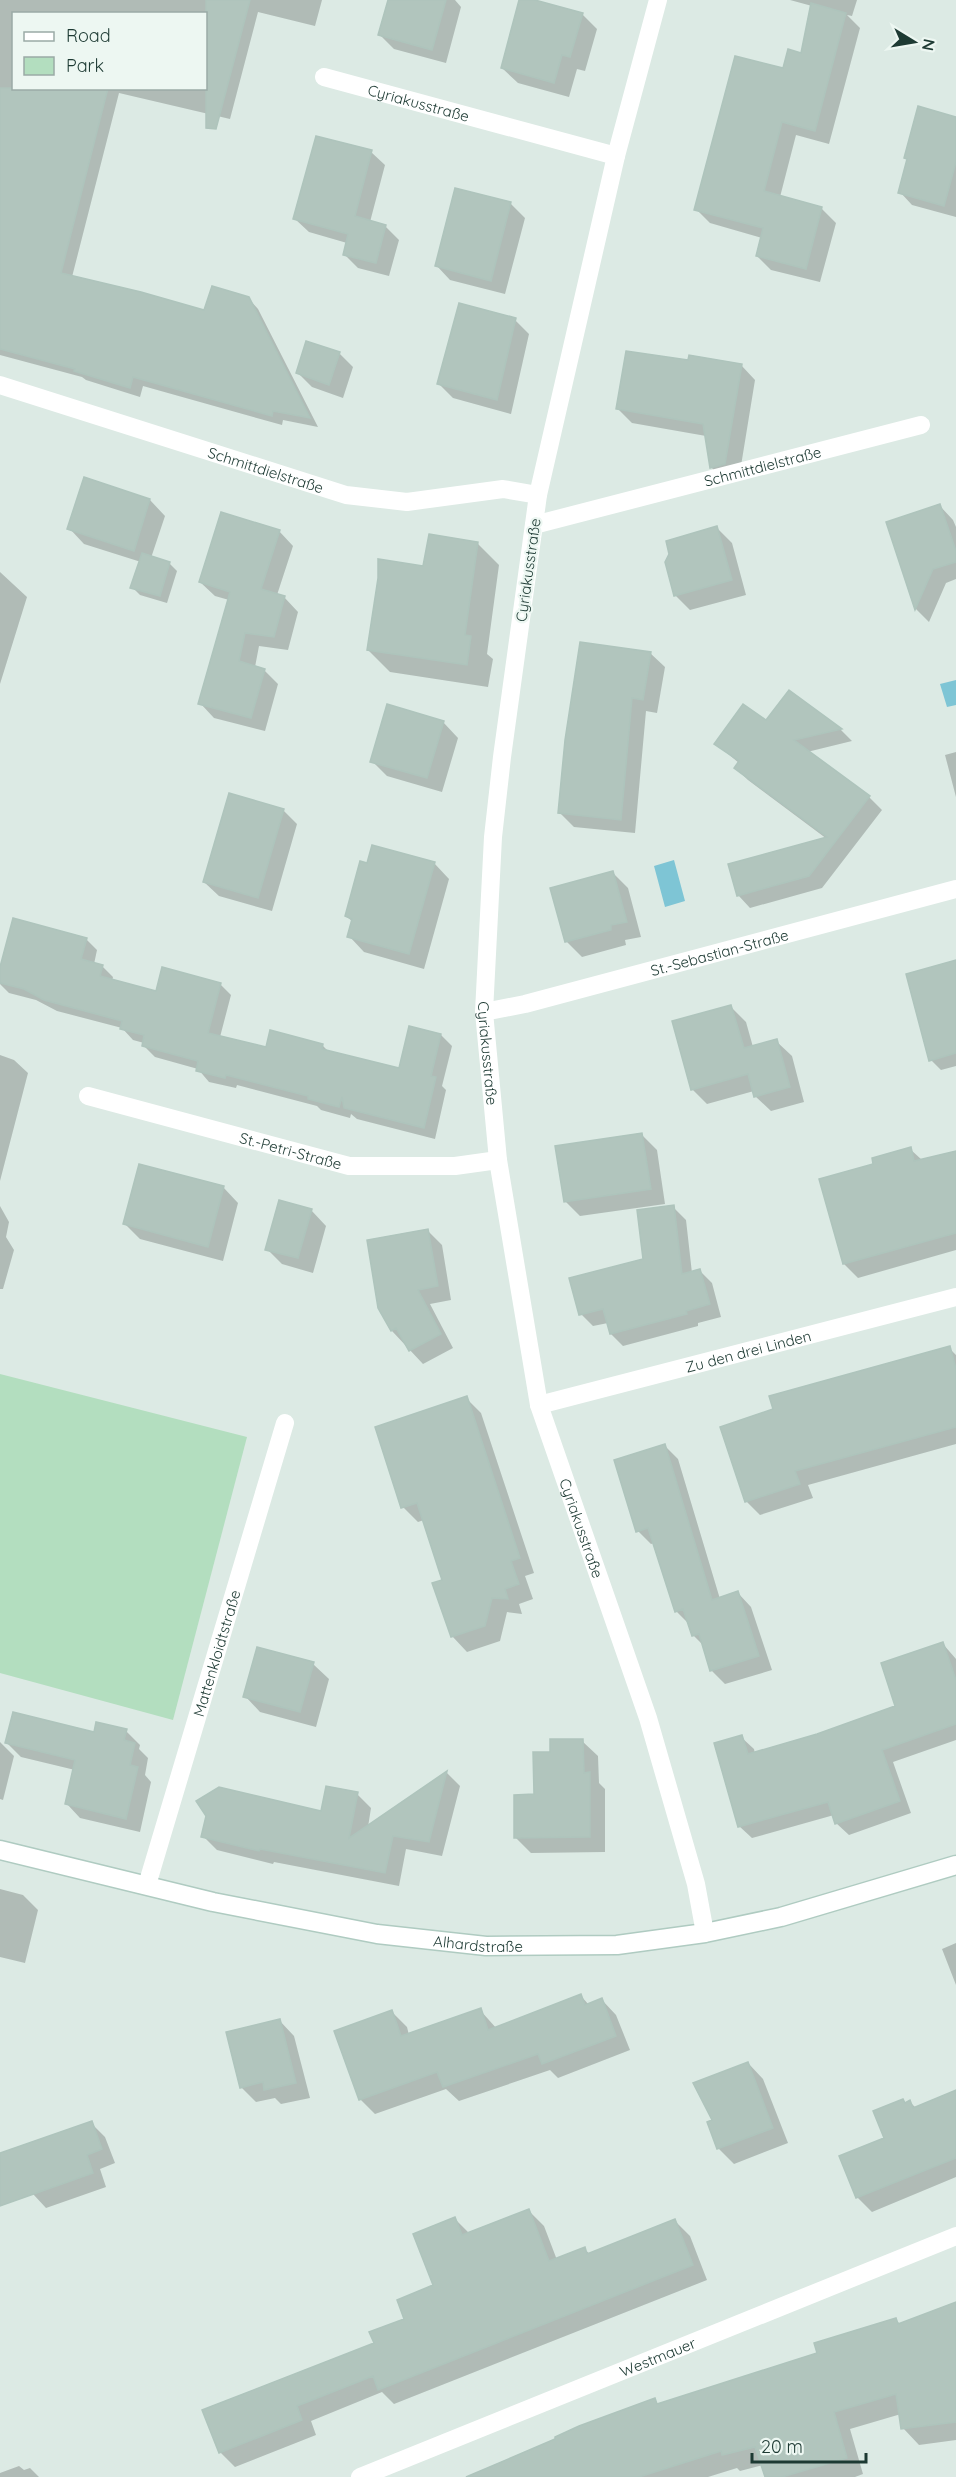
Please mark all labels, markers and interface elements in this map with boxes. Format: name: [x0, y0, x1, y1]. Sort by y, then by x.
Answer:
legend: [12, 12, 207, 90]
north arrow: [884, 12, 944, 72]
text: Road: [66, 24, 111, 47]
text: N: [918, 37, 940, 53]
text: Park: [66, 54, 104, 77]
street label: Cyriakusstraße: [366, 80, 471, 125]
street label: Schmittdielstraße: [206, 442, 326, 497]
street label: Schmittdielstraße: [702, 442, 823, 490]
street label: Cyriakusstraße: [511, 517, 545, 623]
street label: St.-Sebastian-Straße: [648, 925, 790, 980]
street label: Cyriakusstraße: [474, 1001, 502, 1106]
street label: St.-Petri-Straße: [238, 1128, 344, 1173]
street label: Zu den drei Linden: [683, 1325, 813, 1376]
street label: Cyriakusstraße: [556, 1476, 608, 1580]
street label: Mattenkloidtstraße: [188, 1588, 244, 1719]
street label: Alhardstraße: [432, 1931, 523, 1956]
street label: Westmauer: [617, 2333, 699, 2381]
scale bar: [752, 2426, 866, 2464]
text: 20 m: [761, 2435, 803, 2458]

